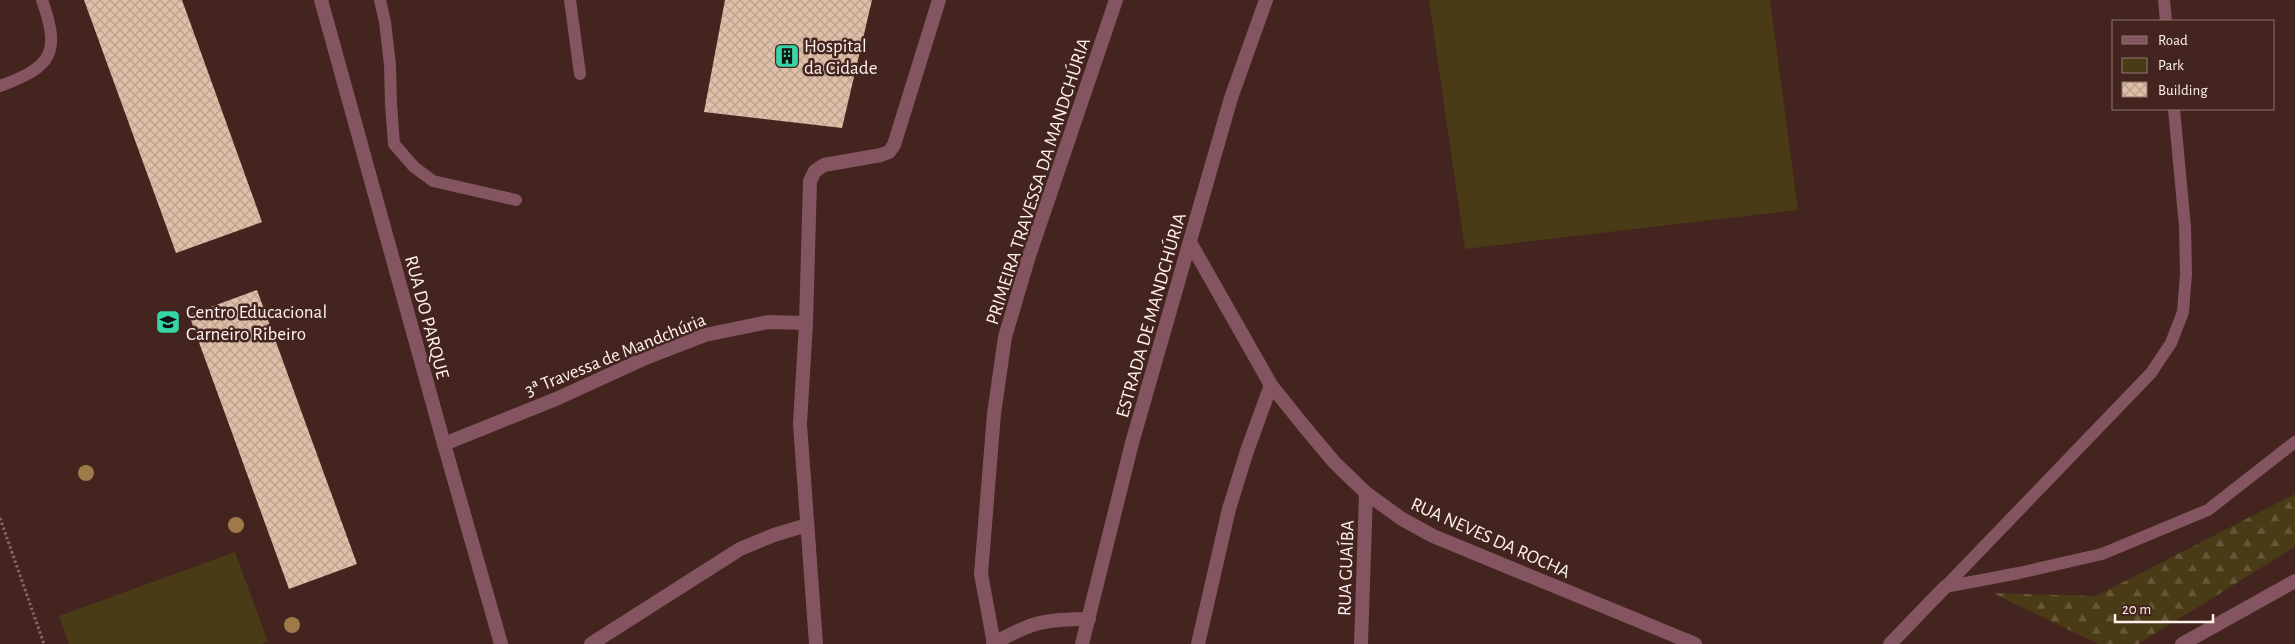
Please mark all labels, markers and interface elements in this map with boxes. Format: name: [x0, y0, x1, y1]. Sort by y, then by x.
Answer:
legend: [2112, 20, 2275, 110]
text: Road: [2158, 33, 2188, 48]
street label: PRIMEIRA TRAVESSA DA MANDCHÚRIA: [981, 35, 1094, 327]
place label: Hospital da Cidade: [804, 37, 877, 78]
building icon: Hospital da Cidade: [774, 43, 800, 69]
text: Park: [2158, 58, 2184, 73]
text: Building: [2158, 83, 2208, 98]
street label: ESTRADA DE MANDCHÚRIA: [1111, 210, 1190, 420]
street label: RUA DO PARQUE: [401, 254, 452, 381]
place label: Centro Educacional Carneiro Ribeiro: [186, 303, 327, 344]
school or university icon: Centro Educacional Carneiro Ribeiro: [155, 309, 181, 335]
street label: 3ª Travessa de Mandchúria: [522, 310, 709, 400]
street label: RUA NEVES DA ROCHA: [1408, 495, 1573, 582]
street label: RUA GUAÍBA: [1333, 520, 1358, 616]
scale bar: [2115, 592, 2212, 624]
text: 20 m: [2122, 602, 2151, 617]

